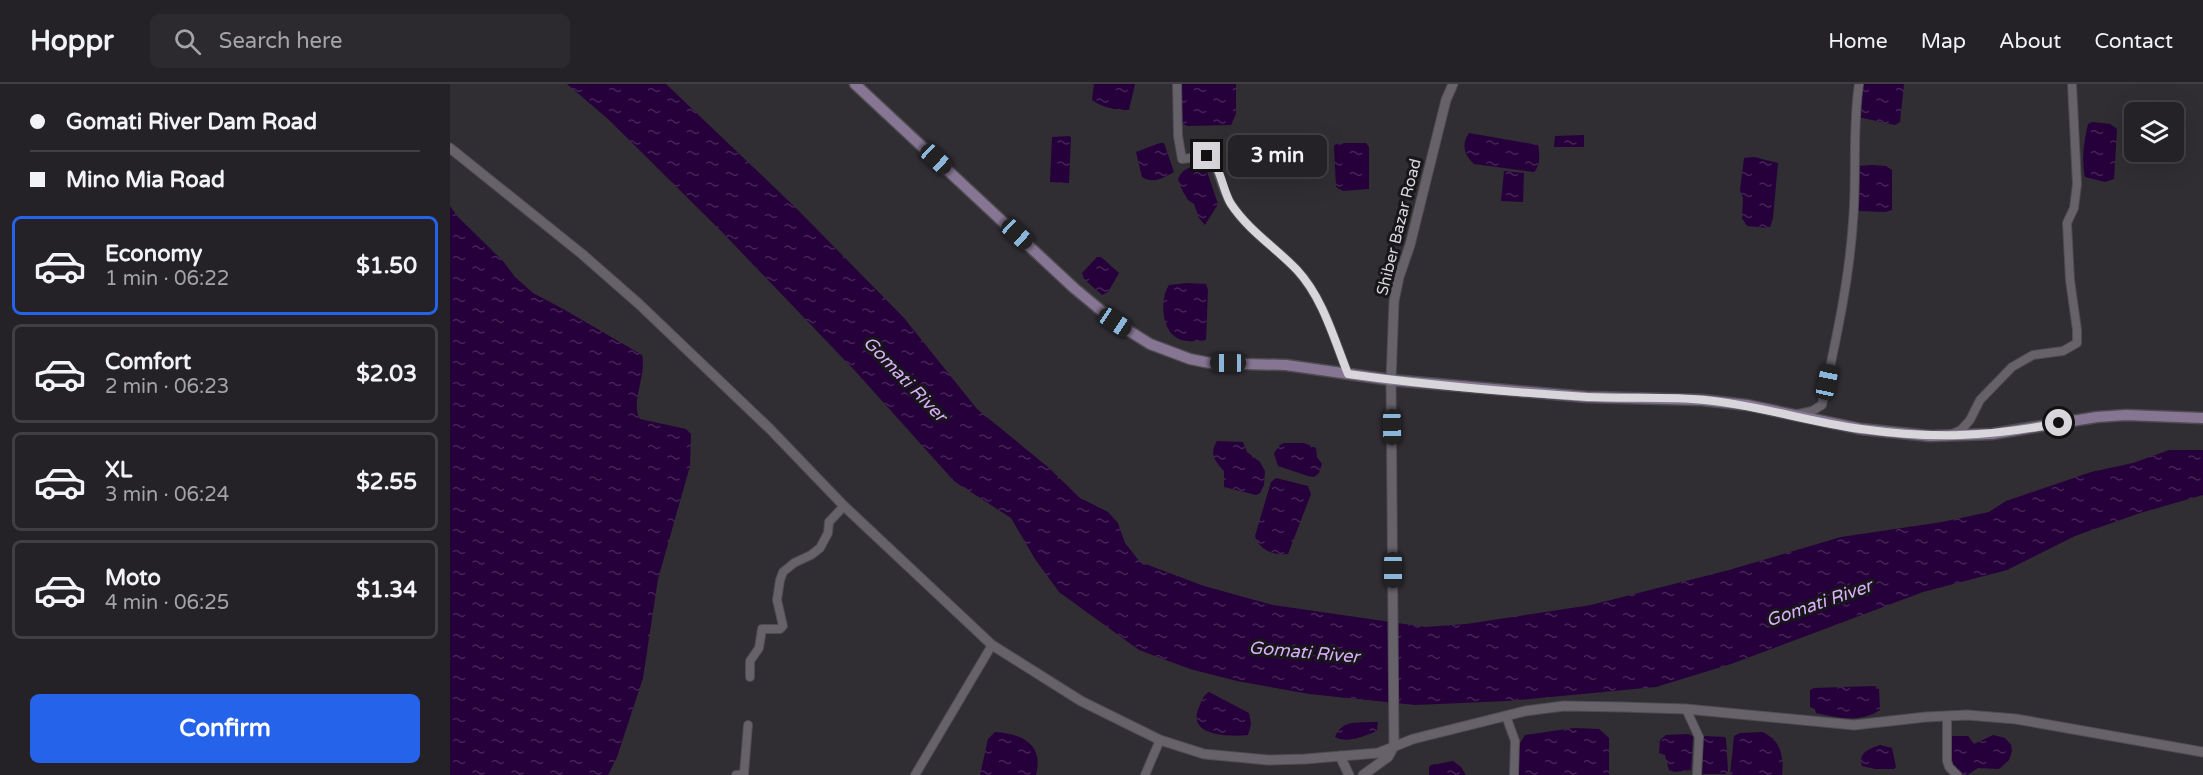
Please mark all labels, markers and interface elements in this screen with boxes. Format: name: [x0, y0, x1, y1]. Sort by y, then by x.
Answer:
search box: [150, 14, 570, 68]
text: Hoppr: [30, 24, 114, 58]
icon: search: [171, 25, 204, 58]
text: Search here: [219, 28, 343, 54]
text: Home: [1828, 29, 1888, 54]
text: Map: [1921, 29, 1966, 54]
text: About: [1999, 29, 2061, 54]
text: Contact: [2094, 29, 2173, 54]
map controls: [2124, 102, 2184, 162]
button: layers: [2124, 102, 2184, 162]
text: Gomati River Dam Road: [66, 109, 317, 135]
callout: 3 min: [1228, 135, 1327, 177]
car: [917, 140, 955, 178]
route end: [1193, 142, 1220, 169]
text: 3 min: [1251, 144, 1304, 168]
street label: Shiber Bazar Road: [1372, 156, 1426, 298]
text: Mino Mia Road: [66, 167, 225, 193]
car: [998, 215, 1036, 253]
icon: car: [33, 239, 87, 293]
text: Economy: [105, 241, 202, 267]
text: $1.50: [356, 253, 417, 279]
text: 1 min · 06:22: [105, 267, 229, 291]
car: [1095, 304, 1135, 340]
water label: Gomati River: [859, 331, 953, 428]
icon: car: [33, 347, 87, 401]
text: Comfort: [105, 349, 191, 375]
car: [1210, 354, 1246, 372]
text: $2.03: [356, 361, 417, 387]
car: [1814, 363, 1840, 401]
text: 2 min · 06:23: [105, 375, 229, 399]
car: [1383, 409, 1401, 445]
route start: [2045, 409, 2072, 436]
icon: car: [33, 455, 87, 509]
text: XL: [105, 457, 132, 483]
text: $2.55: [356, 469, 417, 495]
text: 3 min · 06:24: [105, 483, 229, 507]
car: [1384, 552, 1402, 588]
icon: car: [33, 563, 87, 617]
text: Moto: [105, 565, 161, 591]
water label: Gomati River: [1763, 574, 1877, 631]
text: $1.34: [356, 577, 417, 603]
text: 4 min · 06:25: [105, 591, 229, 615]
water label: Gomati River: [1248, 636, 1362, 668]
button: Confirm: [30, 694, 420, 763]

